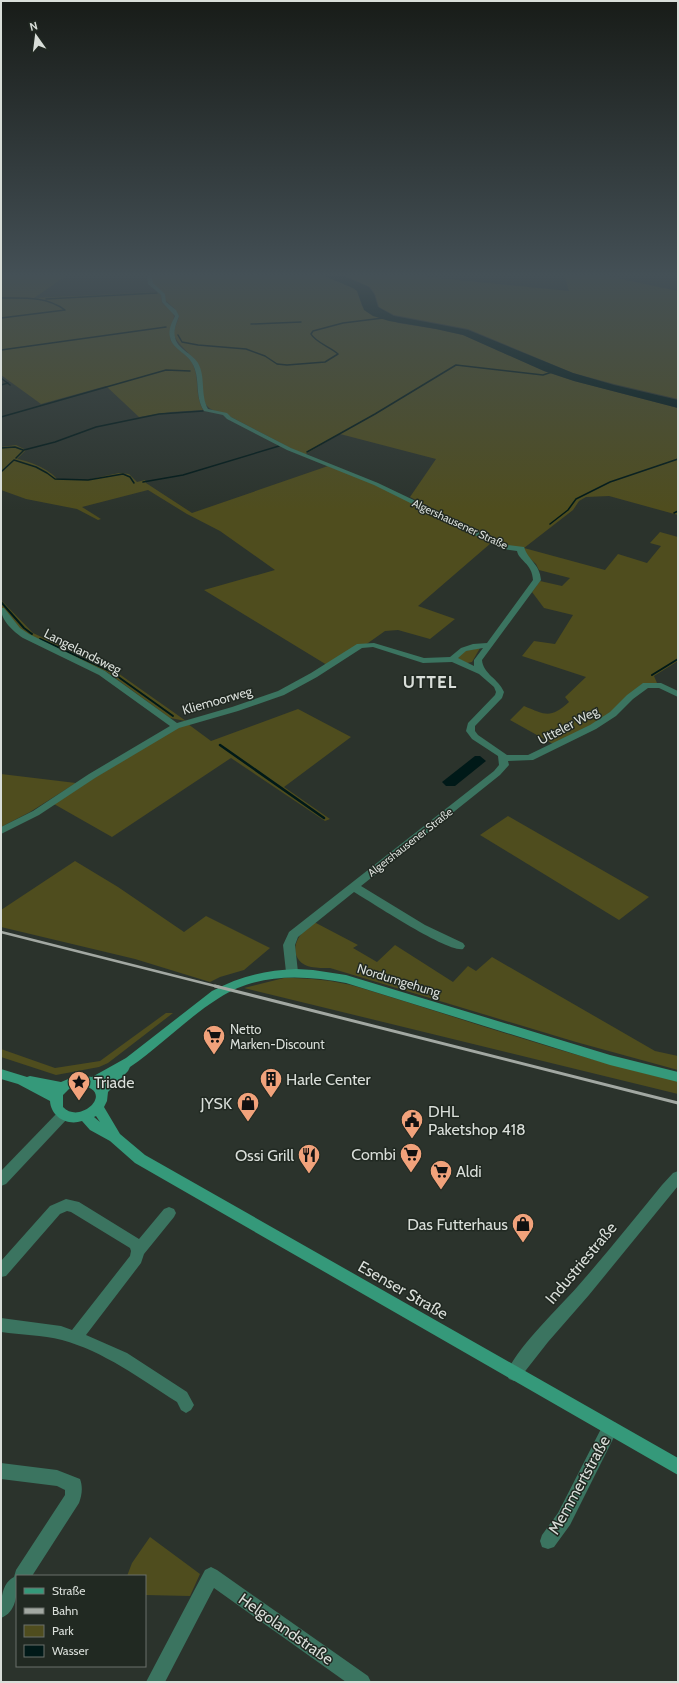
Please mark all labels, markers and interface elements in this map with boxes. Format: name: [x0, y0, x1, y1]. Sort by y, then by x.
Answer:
north arrow: [16, 16, 56, 56]
text: N: [28, 19, 39, 34]
street label: Algershausener Straße: [410, 496, 510, 552]
street label: Langelandsweg: [42, 625, 125, 678]
district label: UTTEL: [403, 672, 457, 692]
street label: Kliemoorweg: [180, 682, 254, 718]
street label: Utteler Weg: [535, 702, 601, 748]
street label: Algershausener Straße: [365, 804, 456, 880]
street label: Nordumgehung: [355, 960, 443, 1000]
place label: Netto Marken-Discount: [230, 1021, 325, 1052]
supermarket icon: Netto Marken-Discount: [201, 1023, 227, 1056]
building icon: Harle Center: [258, 1066, 284, 1099]
place icon: Triade: [66, 1069, 92, 1102]
place label: Harle Center: [286, 1070, 372, 1089]
place label: Triade: [94, 1073, 134, 1092]
shop icon: JYSK: [235, 1090, 261, 1123]
place label: JYSK: [199, 1094, 232, 1113]
place label: DHL Paketshop 418: [428, 1102, 526, 1139]
public building icon: DHL Paketshop 418: [399, 1107, 425, 1140]
supermarket icon: Combi: [398, 1141, 424, 1174]
restaurant icon: Ossi Grill: [296, 1142, 322, 1175]
place label: Combi: [351, 1145, 396, 1164]
place label: Ossi Grill: [235, 1146, 294, 1165]
supermarket icon: Aldi: [428, 1158, 454, 1191]
place label: Aldi: [456, 1162, 482, 1181]
shop icon: Das Futterhaus: [510, 1211, 536, 1244]
place label: Das Futterhaus: [407, 1215, 508, 1234]
street label: Industriestraße: [541, 1218, 621, 1308]
street label: Esenser Straße: [355, 1257, 451, 1323]
street label: Memmertstraße: [544, 1432, 614, 1538]
legend: [16, 1575, 146, 1667]
text: Straße: [52, 1583, 85, 1598]
street label: Helgolandstraße: [235, 1589, 337, 1669]
text: Bahn: [52, 1603, 78, 1618]
text: Park: [52, 1623, 74, 1638]
text: Wasser: [52, 1643, 89, 1658]

